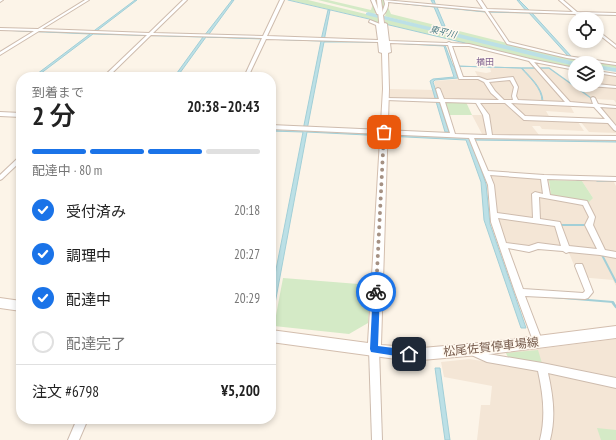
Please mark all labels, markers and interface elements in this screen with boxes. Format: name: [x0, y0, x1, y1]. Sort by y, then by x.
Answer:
map controls: [568, 12, 604, 92]
button: locate: [568, 12, 604, 48]
water label: 東平川: [429, 23, 459, 40]
district label: 楢田: [476, 56, 494, 67]
button: layers: [568, 56, 604, 92]
text: 到着まで: [32, 84, 84, 101]
text: 20:38–20:43: [187, 97, 260, 116]
text: 2 分: [32, 99, 76, 132]
pin: [367, 115, 401, 149]
icon: bag: [373, 121, 395, 143]
text: 配達中 · 80 m: [32, 162, 102, 179]
icon: check: [32, 199, 54, 221]
text: 受付済み: [66, 202, 126, 221]
text: 20:18: [234, 202, 260, 219]
icon: check: [32, 243, 54, 265]
text: 調理中: [66, 246, 111, 265]
text: 20:27: [234, 246, 260, 263]
courier: [356, 272, 396, 312]
icon: bike: [365, 281, 387, 303]
icon: check: [32, 287, 54, 309]
text: 配達中: [66, 290, 111, 309]
text: 20:29: [234, 290, 260, 307]
text: 配達完了: [66, 334, 126, 353]
street label: 松尾佐賀停車場線: [442, 334, 539, 359]
pin: [392, 337, 426, 371]
icon: home: [398, 343, 420, 365]
text: ¥5,200: [221, 381, 260, 400]
text: 注文 #6798: [32, 382, 99, 401]

